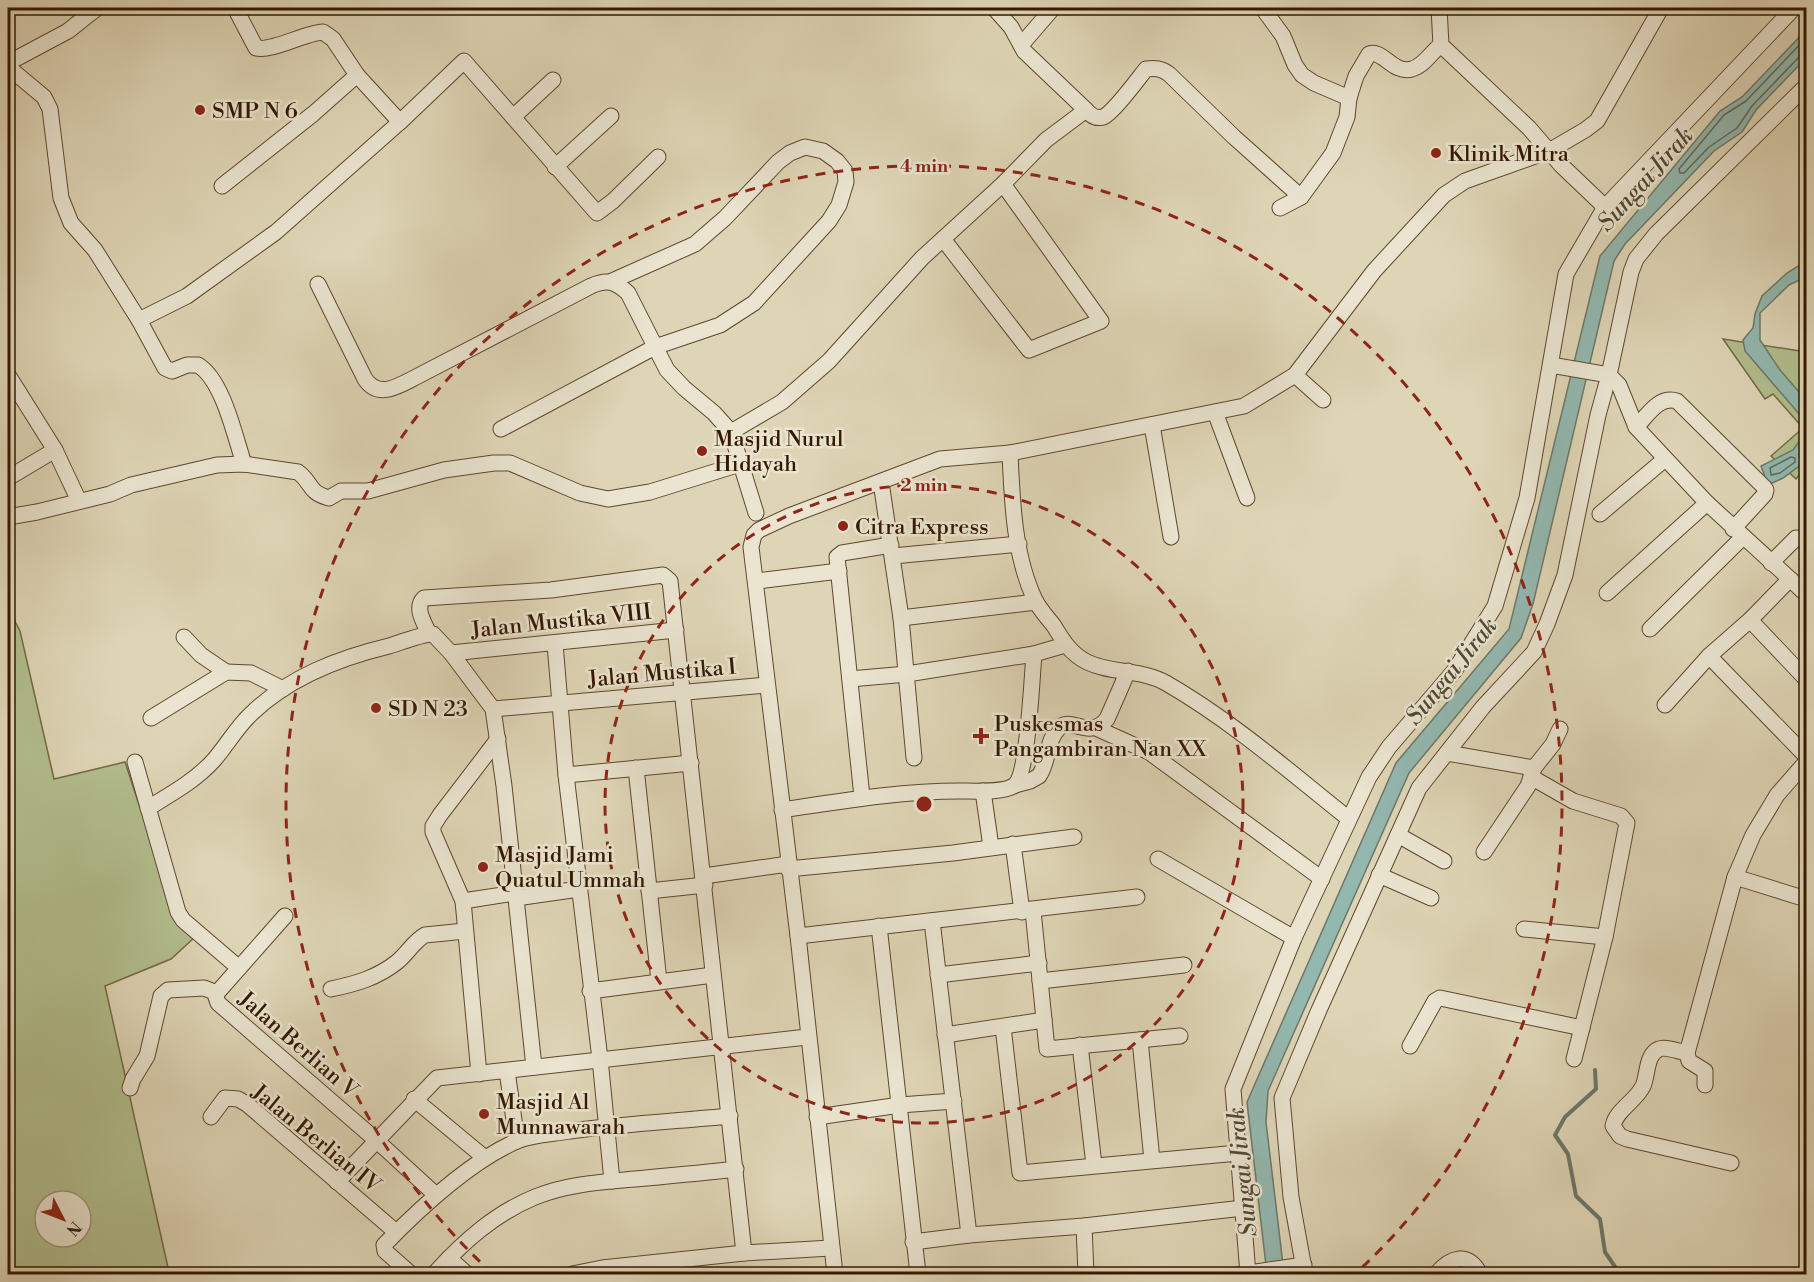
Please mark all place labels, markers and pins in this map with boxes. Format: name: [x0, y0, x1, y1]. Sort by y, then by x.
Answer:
place label: SMP N 6: [212, 98, 298, 125]
marker: SMP N 6: [193, 103, 207, 117]
place label: Klinik Mitra: [1448, 141, 1570, 168]
marker: Klinik Mitra: [1429, 146, 1443, 160]
place label: Masjid Nurul Hidayah: [714, 426, 844, 478]
marker: Masjid Nurul Hidayah: [695, 444, 709, 458]
place label: Citra Express: [855, 514, 989, 541]
marker: Citra Express: [836, 519, 850, 533]
place label: SD N 23: [388, 696, 468, 723]
marker: SD N 23: [369, 701, 383, 715]
place label: Puskesmas Pangambiran Nan XX: [994, 711, 1208, 763]
marker: Puskesmas Pangambiran Nan XX: [972, 727, 990, 745]
centre of rings: [914, 794, 934, 814]
place label: Masjid Jami Quatul Ummah: [495, 842, 646, 894]
marker: Masjid Jami Quatul Ummah: [476, 860, 490, 874]
place label: Masjid Al Munnawarah: [496, 1089, 625, 1141]
marker: Masjid Al Munnawarah: [477, 1107, 491, 1121]

